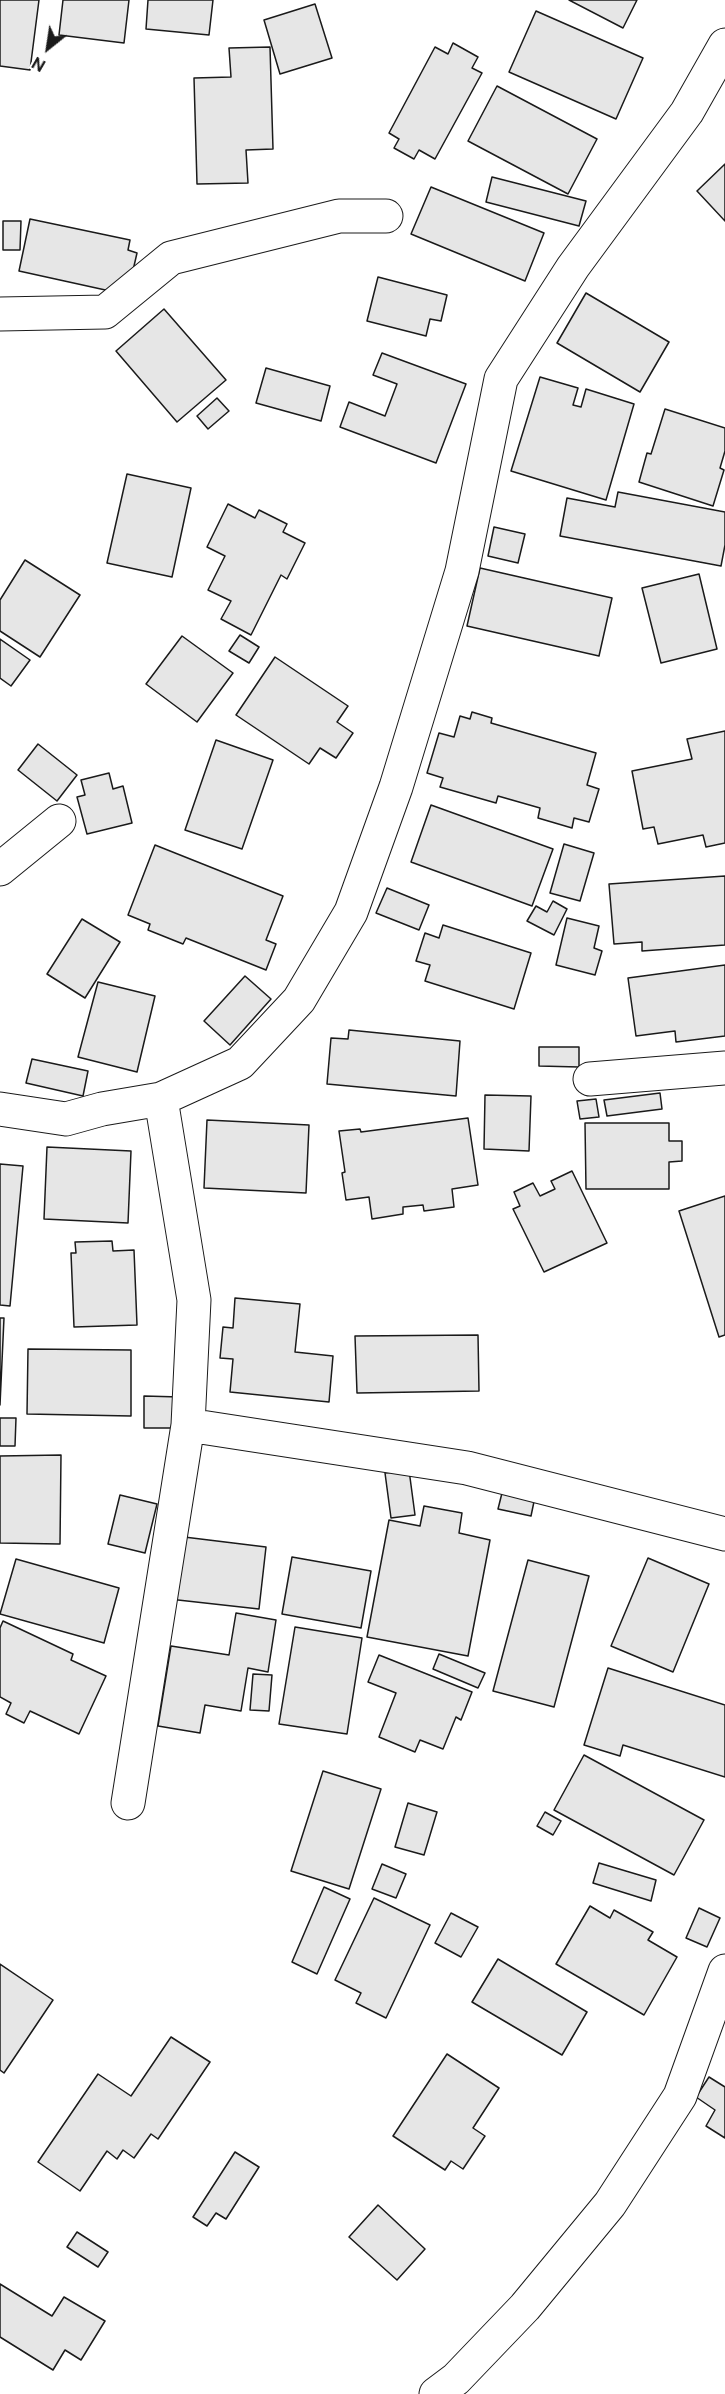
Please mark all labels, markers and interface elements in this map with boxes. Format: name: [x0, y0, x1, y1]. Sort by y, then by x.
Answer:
north arrow: [18, 18, 78, 78]
text: N: [29, 53, 49, 75]

